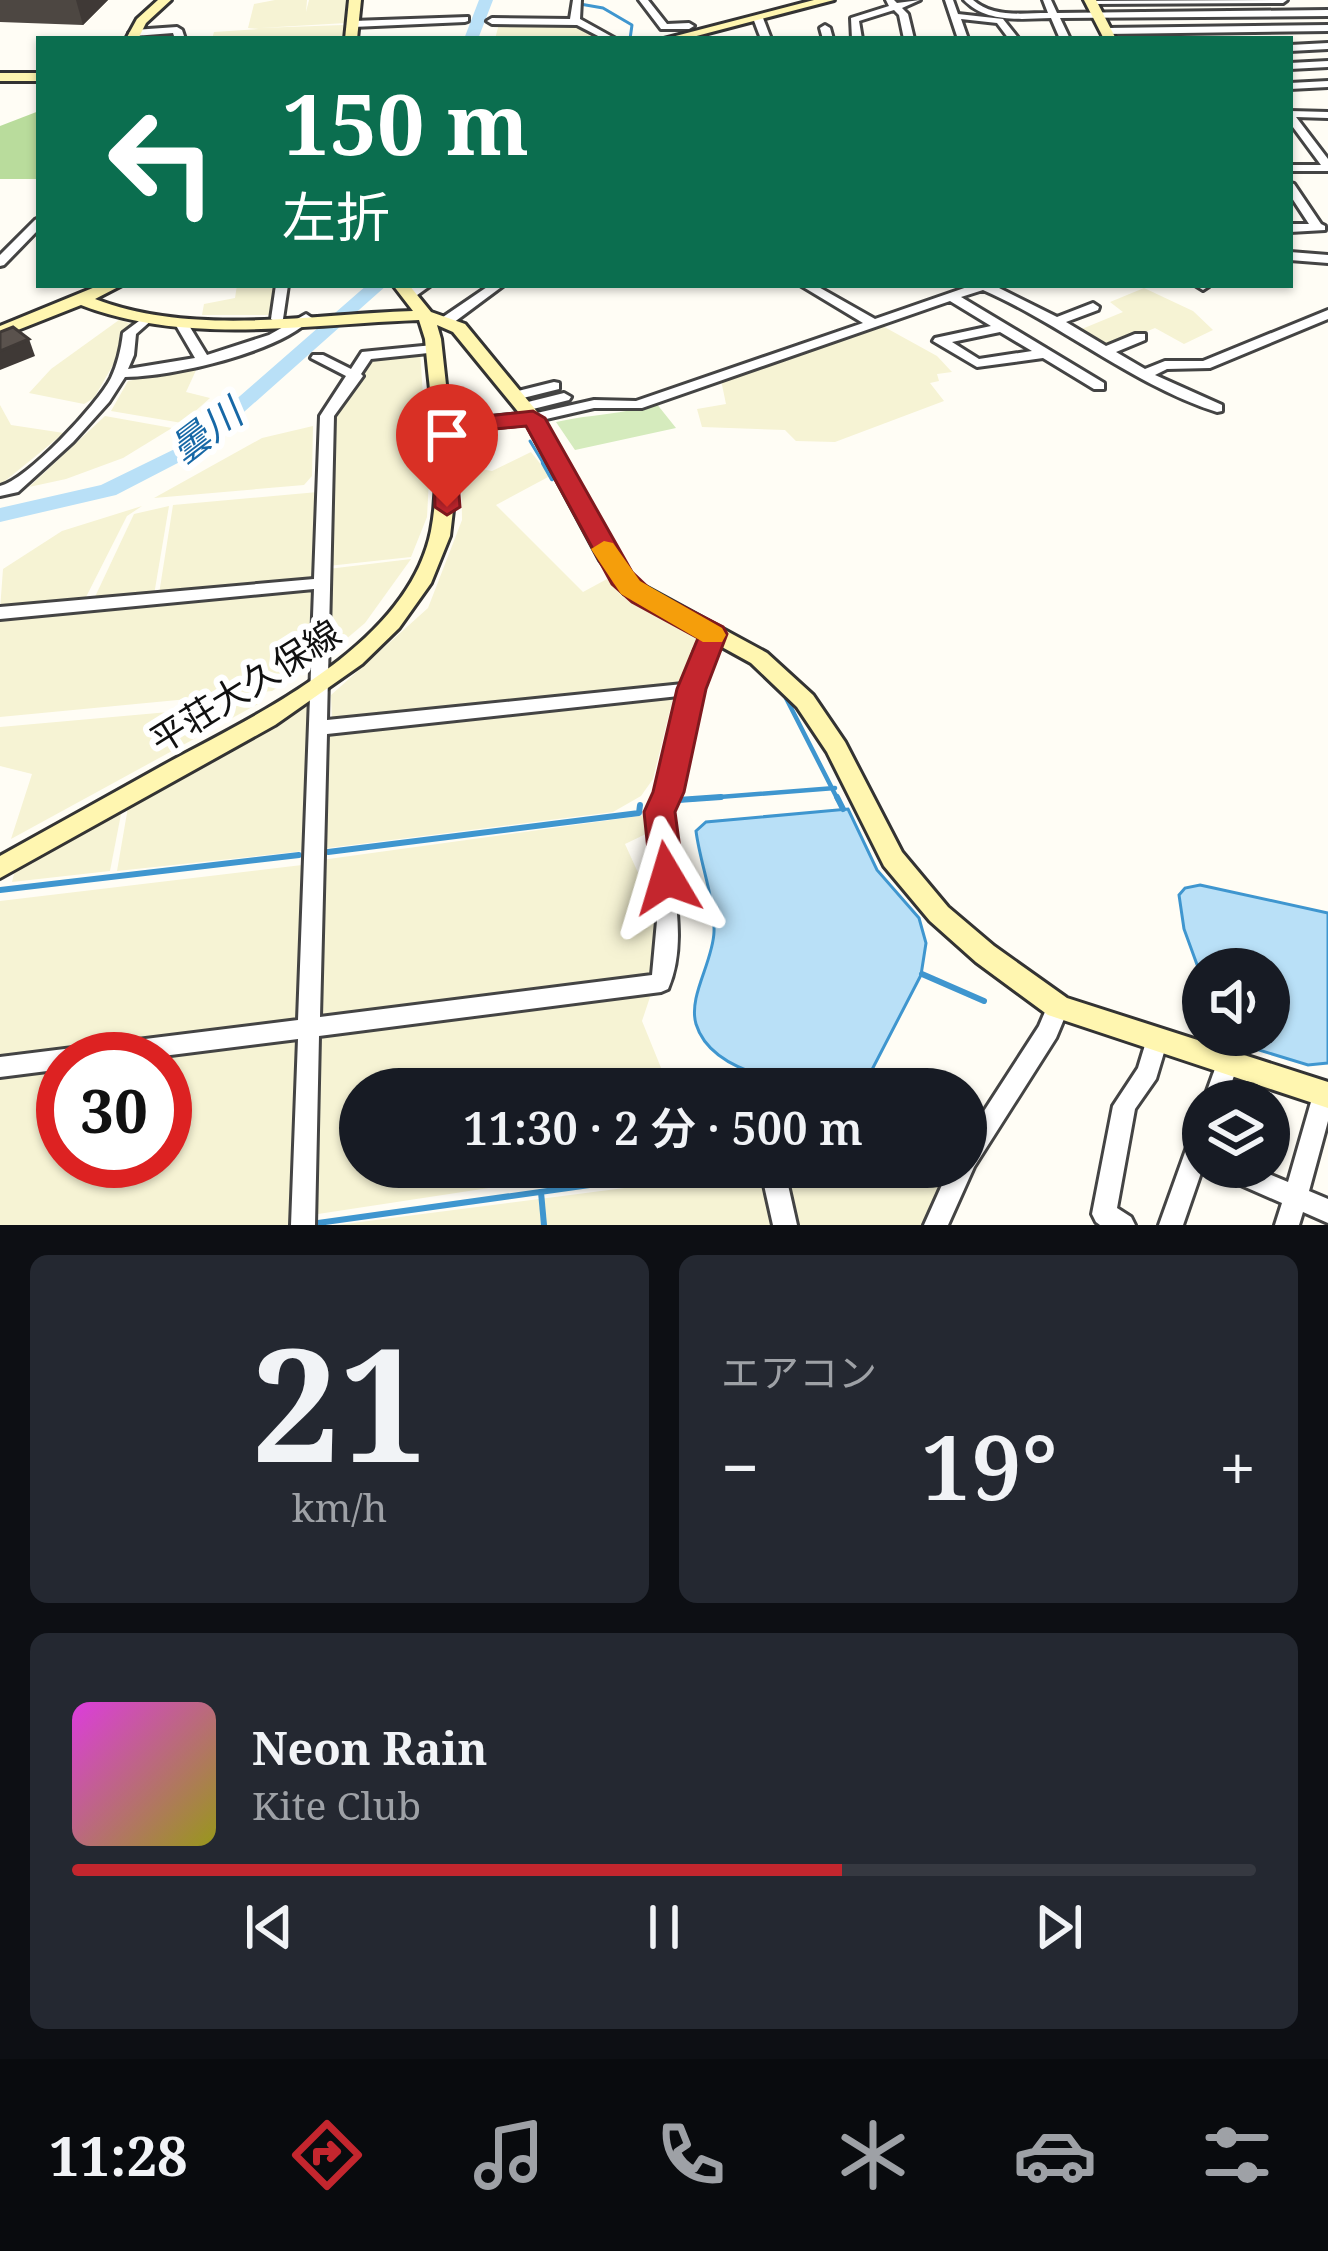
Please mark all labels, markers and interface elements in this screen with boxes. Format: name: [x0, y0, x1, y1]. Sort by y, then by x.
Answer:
text: 150 m: [282, 65, 529, 180]
icon: left: [84, 84, 240, 240]
text: 左折: [282, 179, 390, 253]
water label: 曇川: [158, 383, 255, 475]
pin: [396, 384, 498, 507]
icon: arrive: [414, 402, 480, 468]
street label: 平荘大久保線: [140, 608, 350, 764]
position arrow: [604, 815, 730, 941]
map controls: [1182, 948, 1290, 1188]
button: sound: [1182, 948, 1290, 1056]
speed limit sign: 30: [36, 1032, 192, 1188]
button: layers: [1182, 1080, 1290, 1188]
text: 11:30 · 2 分 · 500 m: [463, 1097, 863, 1158]
text: 21: [251, 1295, 428, 1508]
text: エアコン: [721, 1345, 877, 1398]
text: 19°: [920, 1404, 1058, 1526]
text: −: [721, 1421, 759, 1511]
text: +: [1219, 1421, 1256, 1511]
text: km/h: [292, 1480, 387, 1533]
text: Neon Rain: [252, 1717, 487, 1778]
text: Kite Club: [252, 1778, 421, 1831]
icon: previous: [236, 1894, 302, 1960]
icon: pause: [631, 1894, 697, 1960]
icon: next: [1026, 1894, 1092, 1960]
icon: directions: [285, 2113, 369, 2197]
icon: music: [467, 2113, 551, 2197]
icon: phone: [649, 2113, 733, 2197]
icon: climate: [831, 2113, 915, 2197]
icon: car: [1013, 2113, 1097, 2197]
icon: filters: [1195, 2113, 1279, 2197]
text: 11:28: [49, 2118, 187, 2192]

